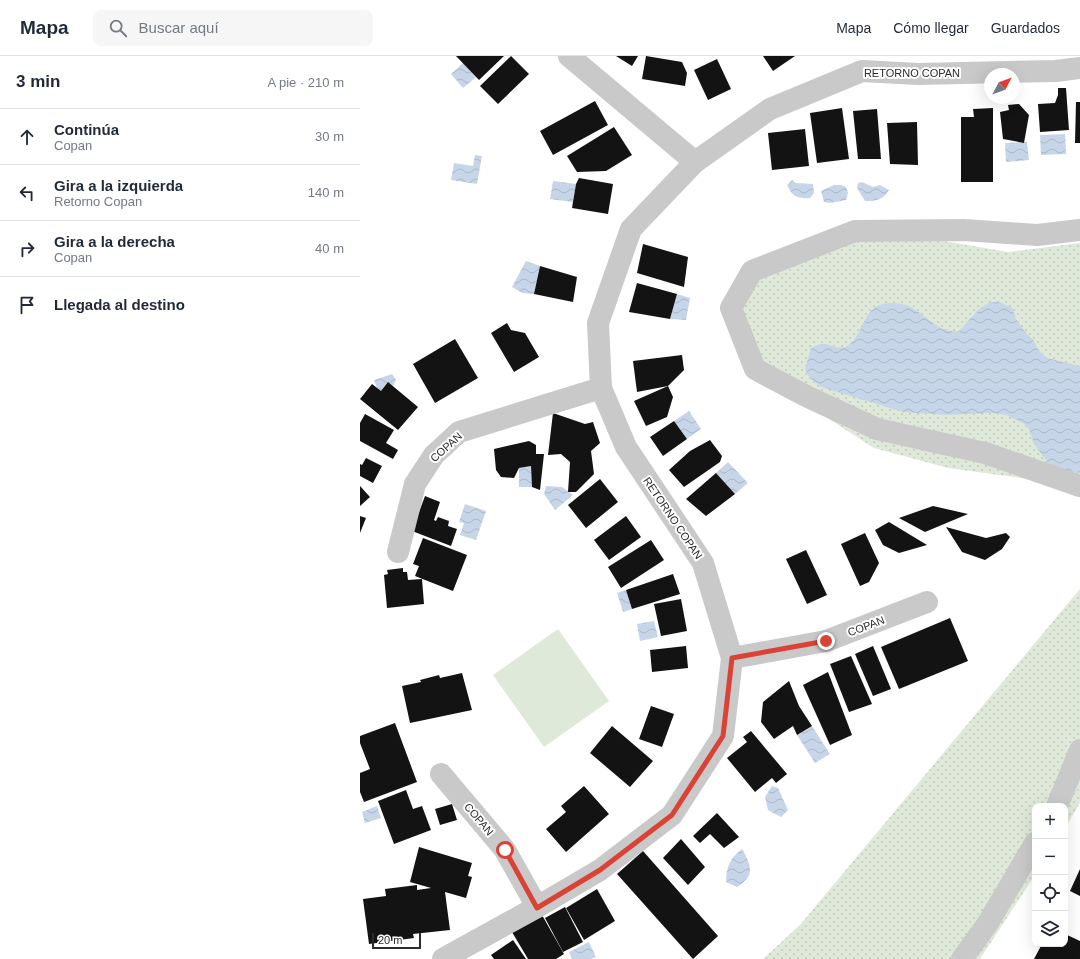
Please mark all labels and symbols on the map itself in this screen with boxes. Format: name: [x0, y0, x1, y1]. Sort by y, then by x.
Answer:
street label: RETORNO COPAN: [864, 67, 960, 79]
north arrow: [984, 68, 1020, 104]
street label: COPAN: [428, 430, 464, 464]
street label: RETORNO COPAN: [641, 475, 705, 561]
street label: COPAN: [846, 614, 886, 638]
route end: [817, 632, 835, 650]
street label: COPAN: [462, 800, 496, 838]
route start: [496, 841, 514, 859]
scale bar: [372, 931, 421, 950]

